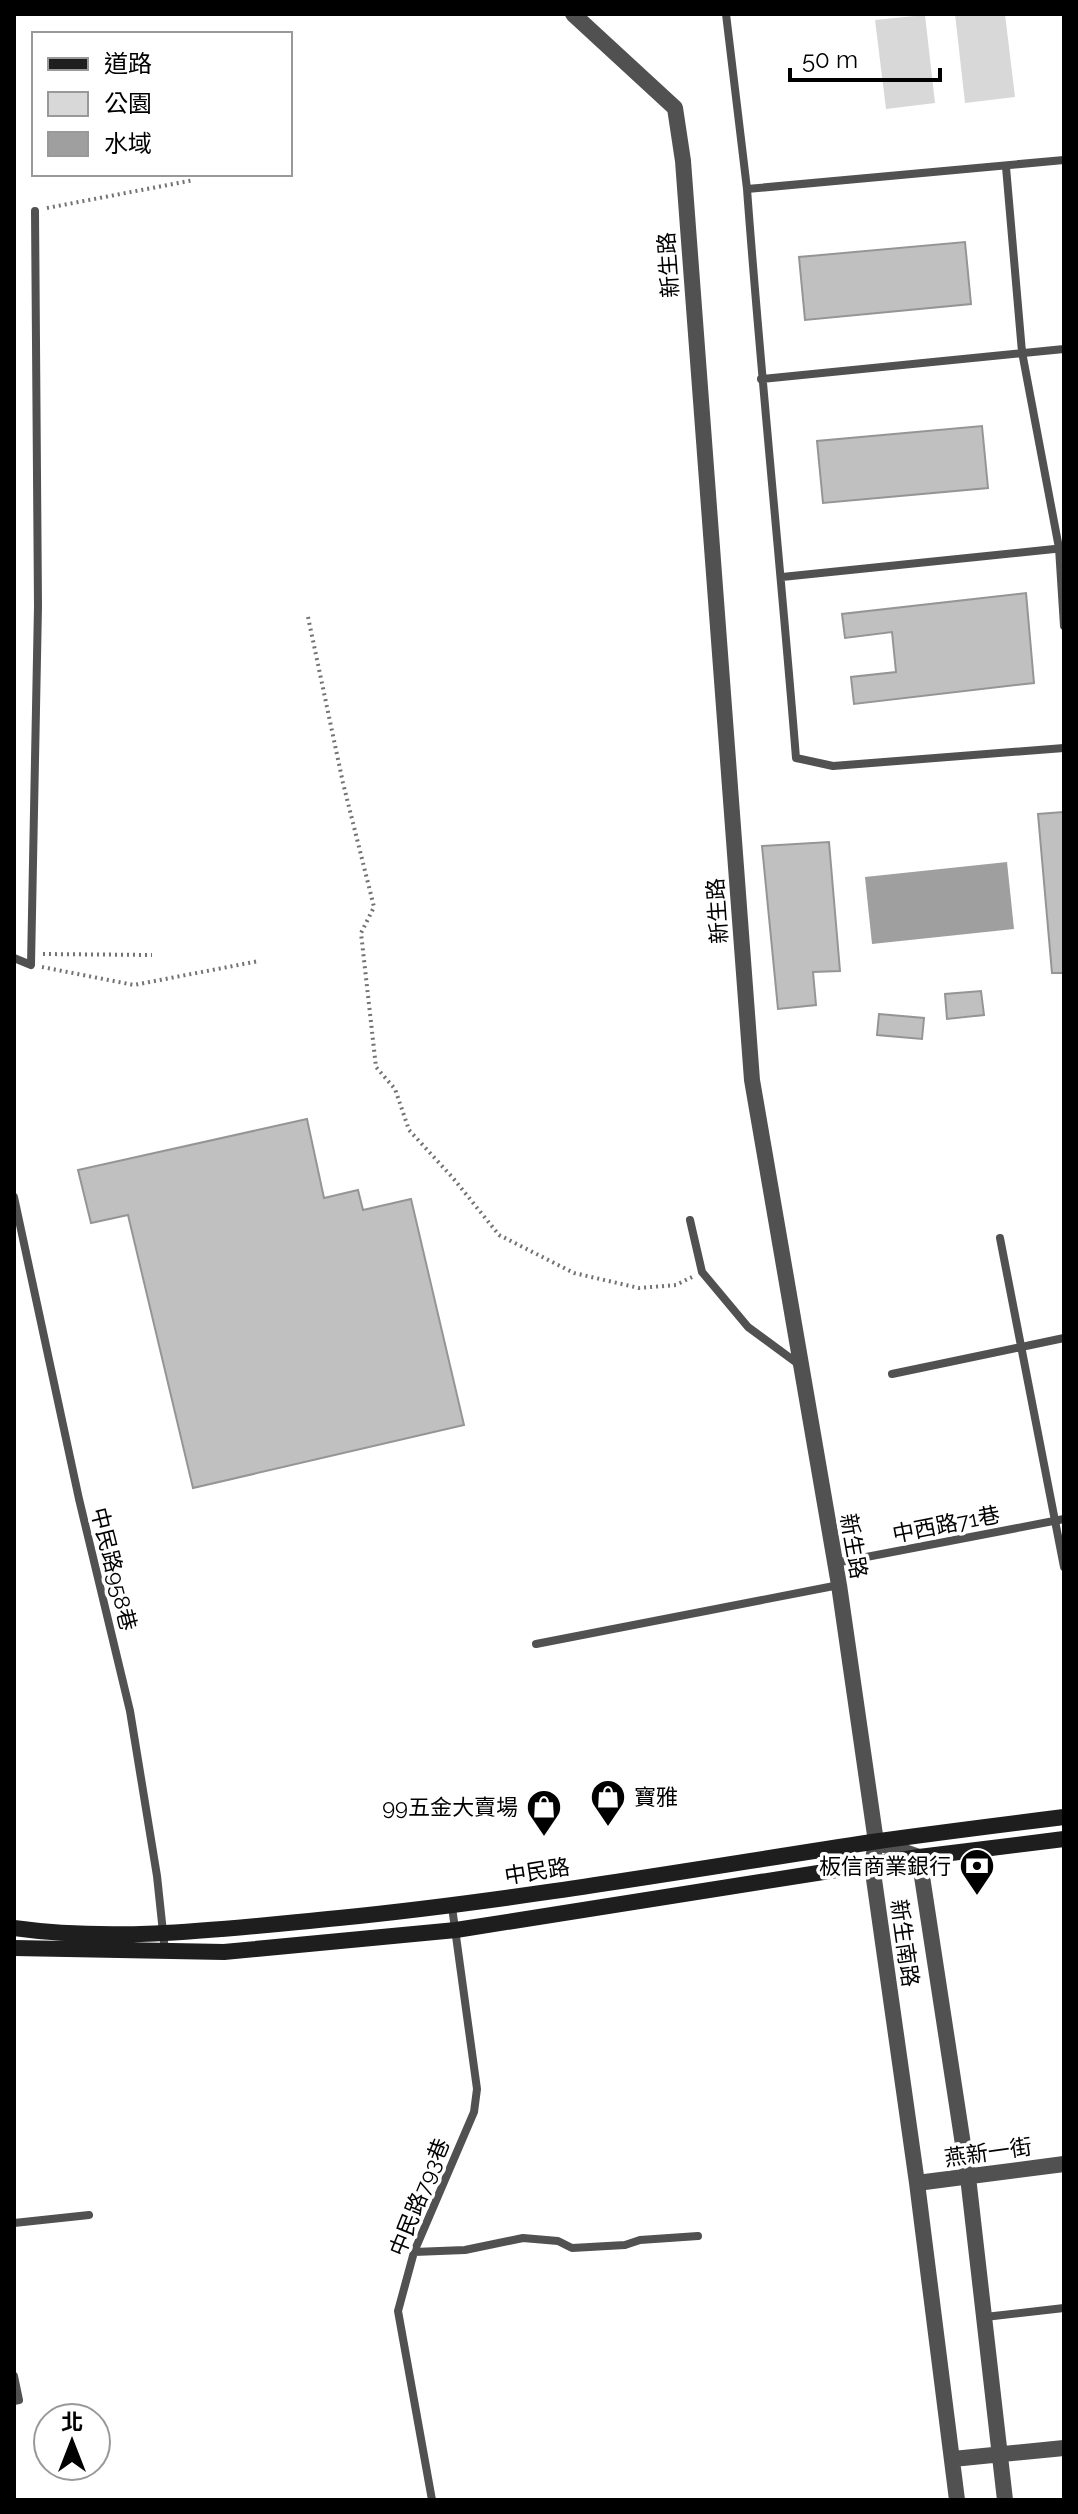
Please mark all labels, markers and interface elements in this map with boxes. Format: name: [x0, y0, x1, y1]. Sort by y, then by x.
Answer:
legend: [32, 32, 292, 176]
scale bar: [790, 32, 940, 82]
text: 50 m: [802, 45, 858, 74]
text: 道路: [104, 49, 152, 78]
text: 公園: [104, 89, 152, 118]
text: 水域: [104, 129, 152, 158]
street label: 新生路: [653, 231, 683, 299]
street label: 新生路: [702, 877, 732, 945]
street label: 中西路71巷: [890, 1501, 1002, 1547]
street label: 中民路958巷: [86, 1505, 142, 1633]
street label: 新生路: [835, 1511, 873, 1581]
shop icon: 寶雅: [589, 1778, 627, 1828]
place label: 寶雅: [634, 1784, 678, 1810]
shop icon: 99五金大賣場: [525, 1788, 563, 1838]
place label: 99五金大賣場: [382, 1794, 518, 1820]
bank icon: 板信商業銀行: [958, 1847, 996, 1897]
street label: 中民路: [502, 1853, 572, 1889]
place label: 板信商業銀行: [819, 1853, 951, 1879]
street label: 新生南路: [886, 1898, 924, 1988]
street label: 燕新一街: [943, 2133, 1033, 2171]
street label: 中民路793巷: [384, 2134, 454, 2260]
north arrow: [32, 2402, 112, 2482]
text: 北: [61, 2409, 83, 2435]

